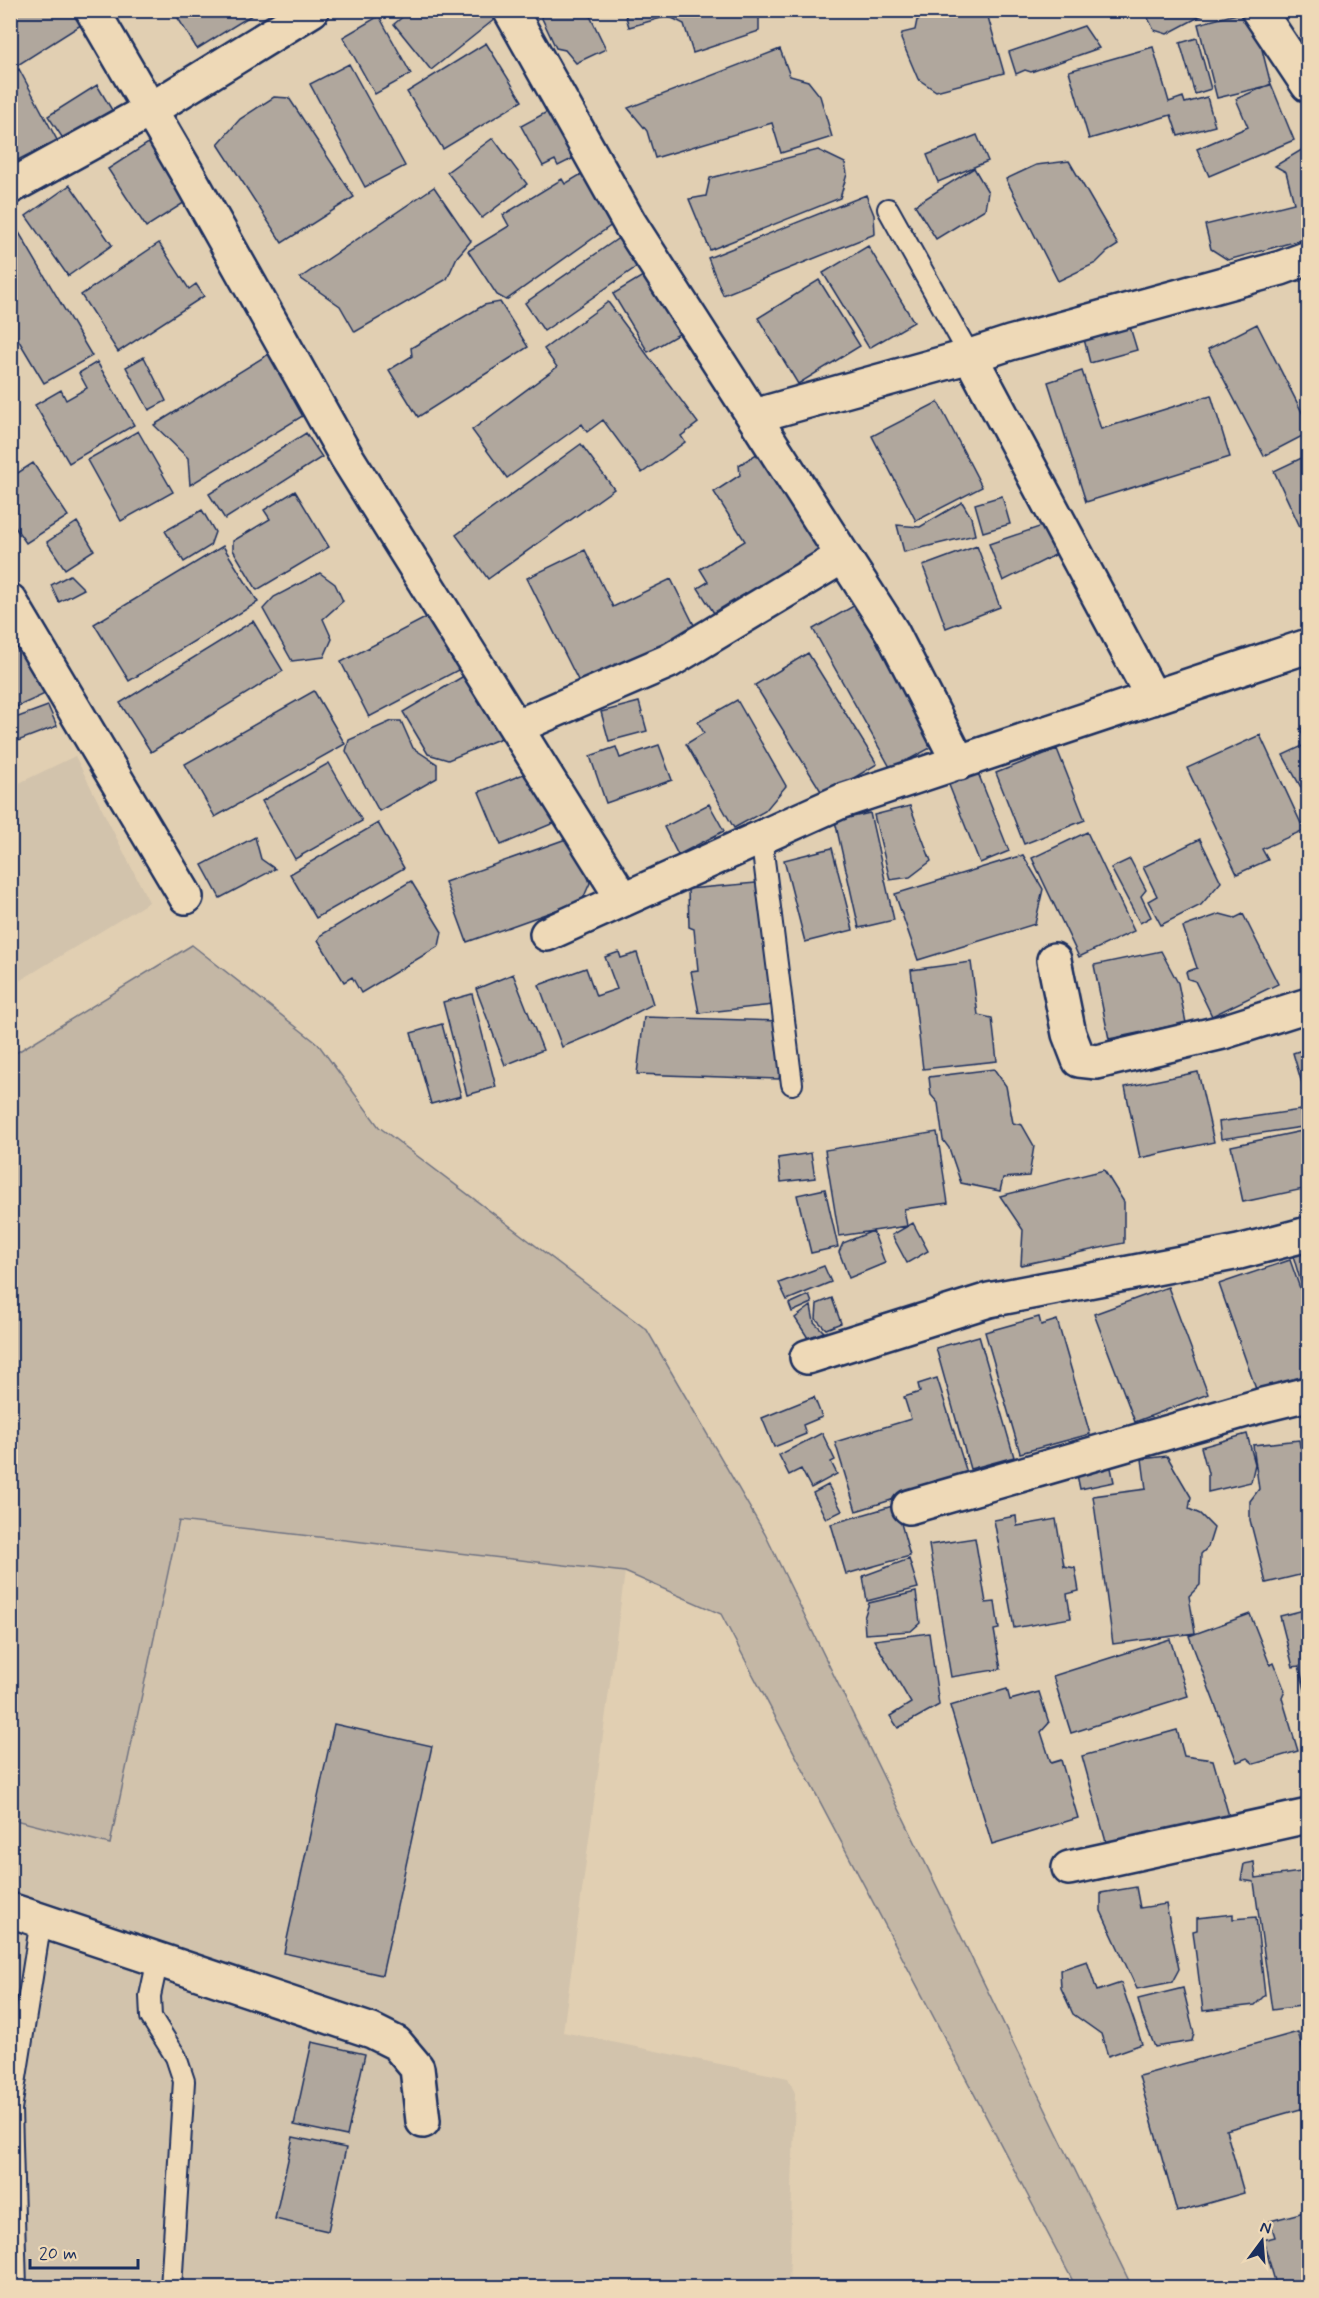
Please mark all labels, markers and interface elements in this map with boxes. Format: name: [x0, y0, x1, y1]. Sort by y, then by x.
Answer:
north arrow: [1232, 2211, 1292, 2271]
text: N: [1258, 2216, 1274, 2240]
scale bar: [30, 2232, 138, 2270]
text: 20 m: [39, 2242, 77, 2266]

